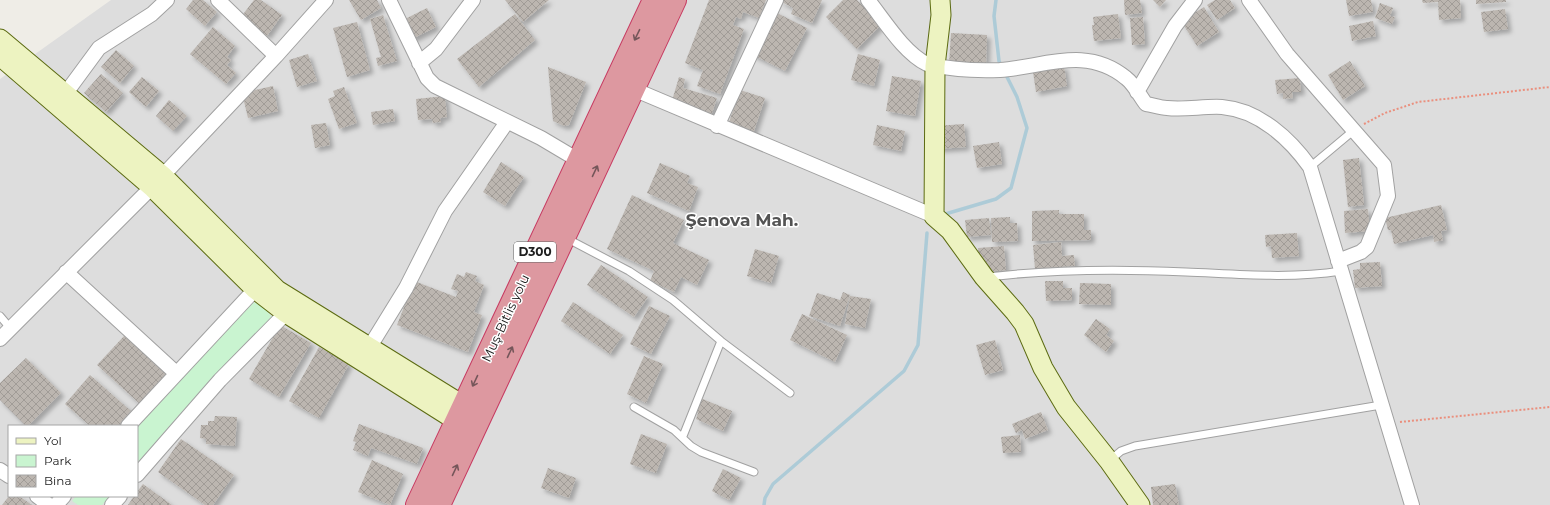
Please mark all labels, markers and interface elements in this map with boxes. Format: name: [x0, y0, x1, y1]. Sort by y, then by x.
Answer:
one-way arrow: [633, 29, 640, 41]
one-way arrow: [592, 165, 599, 177]
district label: Şenova Mah.: [686, 210, 798, 230]
road number: D300: [514, 242, 556, 262]
street label: Muş-Bitlis yolu: [478, 272, 532, 364]
one-way arrow: [507, 346, 514, 358]
one-way arrow: [471, 375, 478, 387]
legend: [8, 425, 138, 497]
text: Yol: [44, 433, 62, 448]
text: Park: [44, 453, 72, 468]
one-way arrow: [452, 464, 459, 476]
text: Bina: [44, 473, 71, 488]

